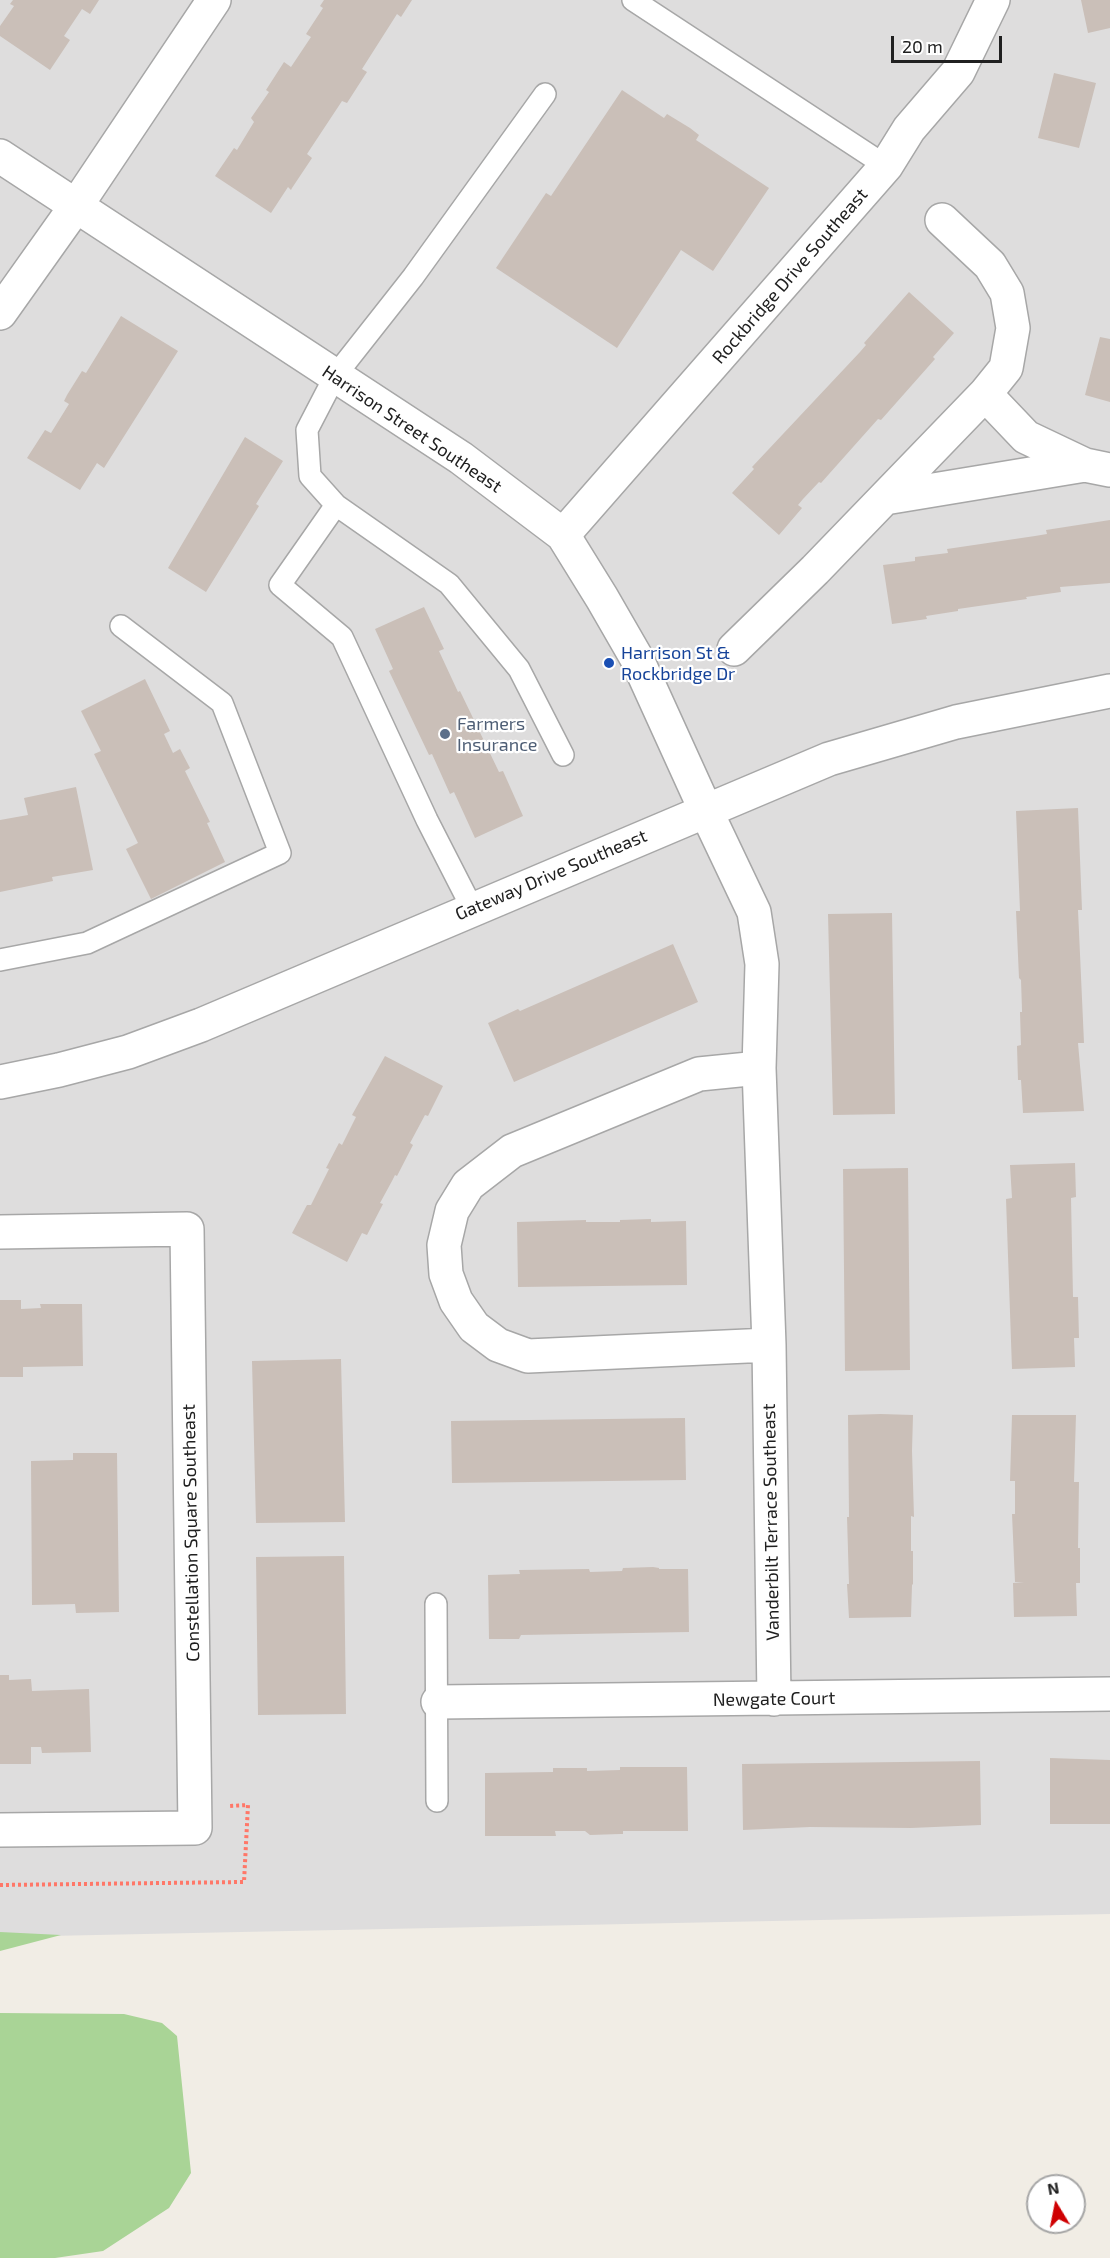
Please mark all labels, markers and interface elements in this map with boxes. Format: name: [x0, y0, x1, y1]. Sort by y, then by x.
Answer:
scale bar: [894, 24, 1005, 62]
text: 20 m: [902, 35, 943, 57]
street label: Rockbridge Drive Southeast: [708, 184, 872, 368]
street label: Harrison Street Southeast: [318, 361, 506, 497]
place label: Harrison St & Rockbridge Dr: [621, 642, 735, 684]
marker: Harrison St & Rockbridge Dr: [602, 656, 616, 670]
place label: Farmers Insurance: [457, 713, 537, 756]
marker: Farmers Insurance: [438, 727, 452, 741]
street label: Gateway Drive Southeast: [452, 825, 650, 925]
street label: Vanderbilt Terrace Southeast: [758, 1403, 784, 1641]
street label: Constellation Square Southeast: [178, 1404, 204, 1662]
street label: Newgate Court: [713, 1687, 835, 1711]
north arrow: [1026, 2174, 1086, 2234]
text: N: [1046, 2177, 1060, 2198]

